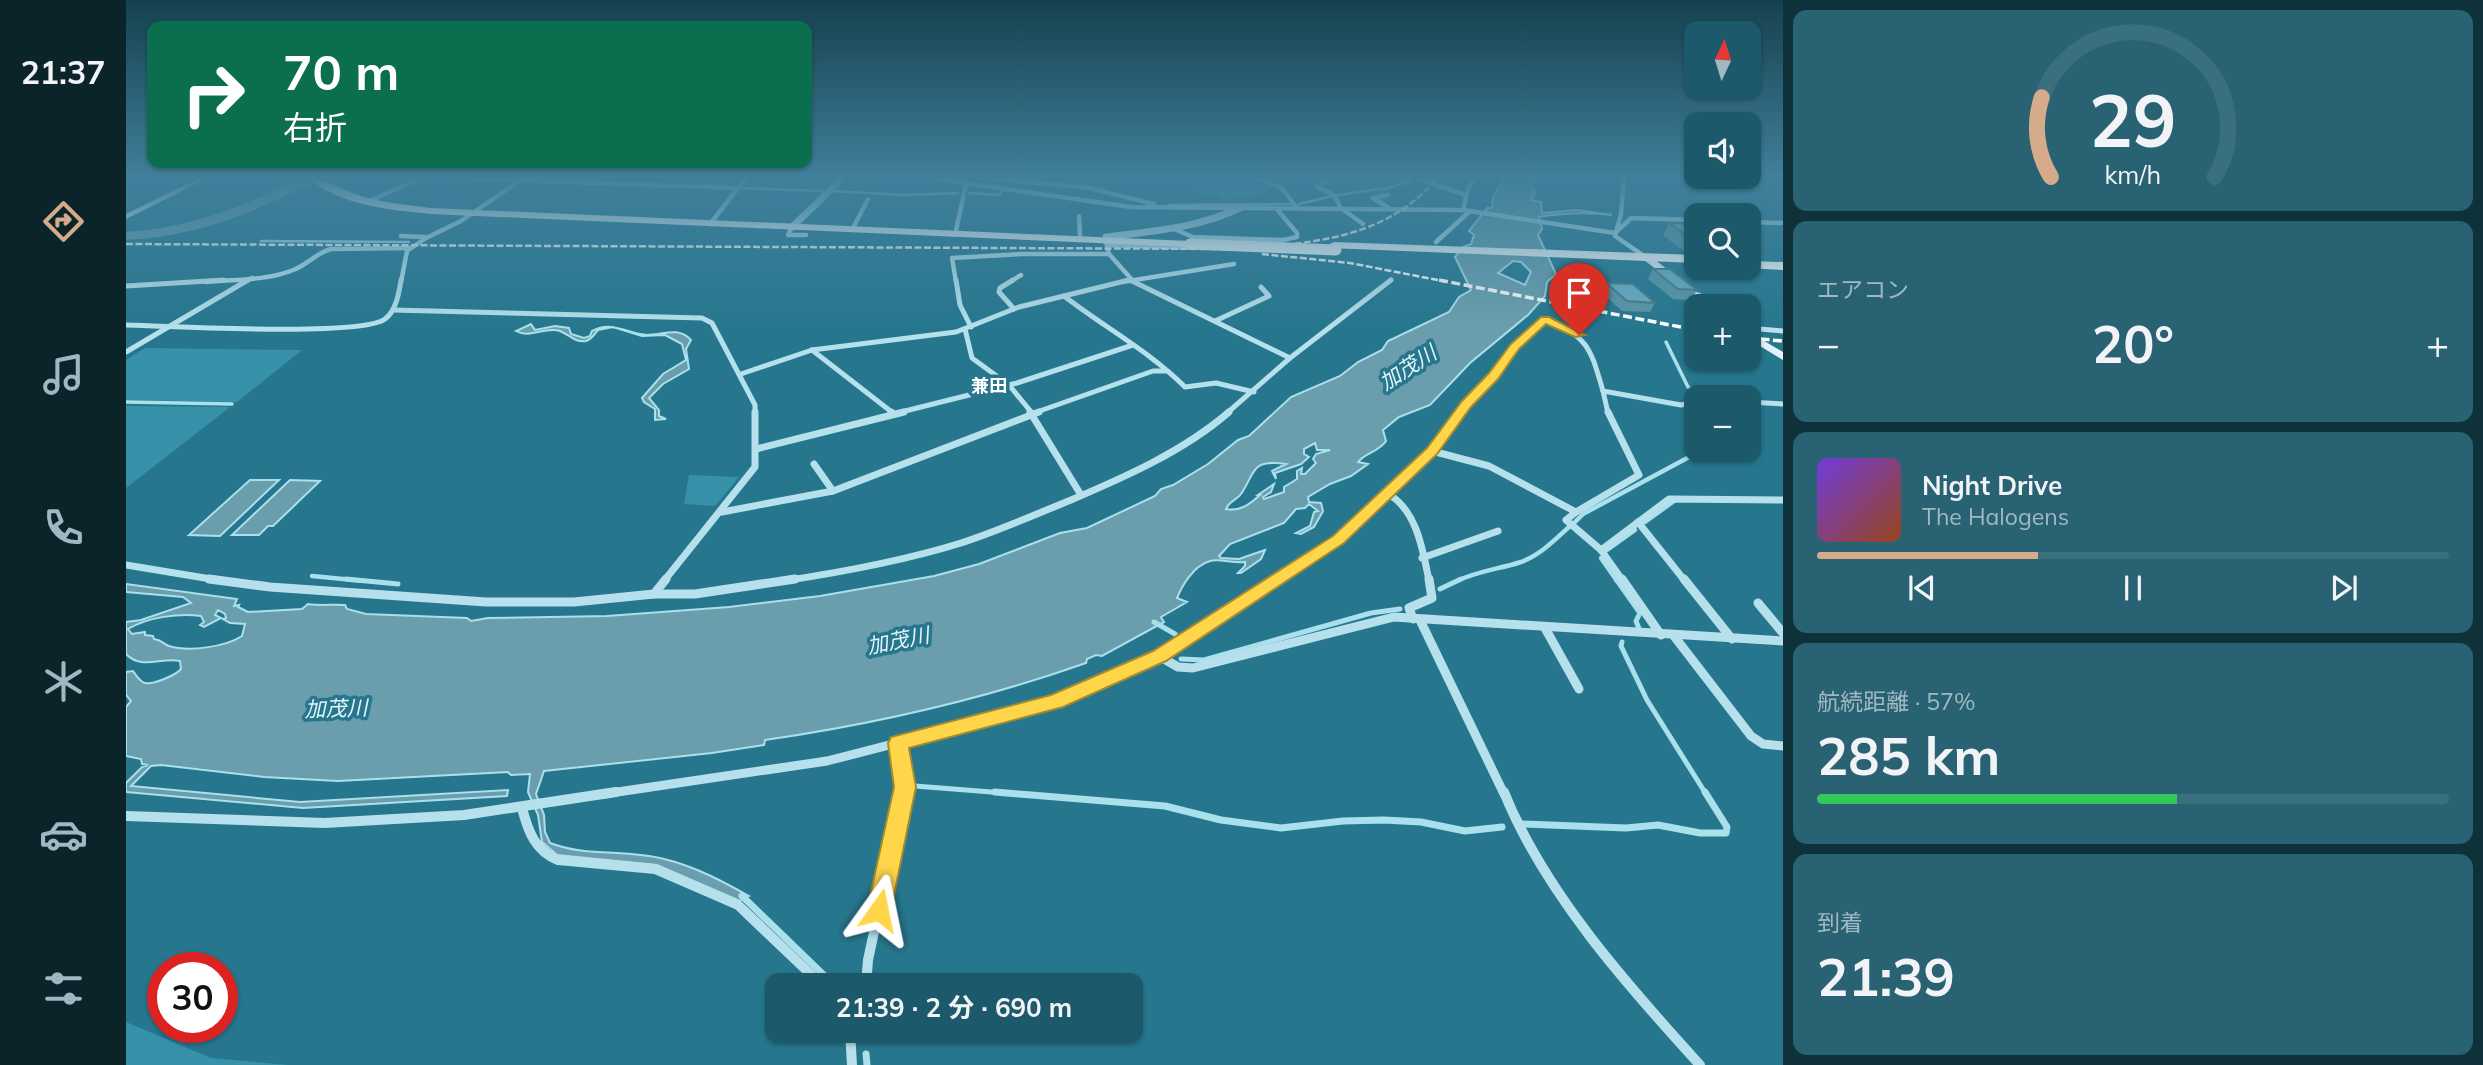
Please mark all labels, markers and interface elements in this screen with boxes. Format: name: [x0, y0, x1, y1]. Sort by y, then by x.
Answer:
north arrow: [1684, 21, 1760, 98]
map controls: [1684, 21, 1761, 462]
text: 70 m: [283, 41, 399, 102]
icon: right: [168, 49, 259, 140]
text: 21:37: [21, 52, 105, 92]
text: 29: [2089, 74, 2177, 165]
text: 右折: [283, 107, 347, 147]
button: sound: [1684, 112, 1761, 189]
text: km/h: [2105, 158, 2161, 189]
icon: directions: [39, 197, 88, 246]
button: search: [1684, 203, 1761, 280]
pin: [1549, 263, 1609, 335]
icon: arrive: [1560, 274, 1598, 312]
text: エアコン: [1817, 275, 1909, 304]
button: +: [1684, 294, 1761, 371]
text: 20°: [2092, 311, 2174, 376]
text: −: [1817, 320, 1840, 368]
text: +: [2426, 320, 2449, 368]
water label: 加茂川: [1374, 338, 1443, 395]
icon: music: [39, 350, 88, 399]
district label: 兼田: [971, 374, 1007, 397]
button: −: [1684, 385, 1761, 462]
text: Night Drive: [1922, 469, 2062, 502]
text: The Halogens: [1922, 502, 2069, 531]
icon: phone: [39, 503, 88, 552]
icon: previous: [1903, 569, 1941, 607]
icon: pause: [2114, 569, 2152, 607]
icon: next: [2325, 569, 2363, 607]
water label: 加茂川: [864, 621, 933, 659]
icon: climate: [39, 657, 88, 706]
text: 航続距離 · 57%: [1817, 687, 1975, 716]
water label: 加茂川: [304, 694, 370, 722]
text: 285 km: [1817, 723, 2000, 788]
icon: car: [39, 810, 88, 859]
position arrow: [842, 873, 916, 947]
text: 到着: [1817, 908, 1863, 937]
text: 21:39: [1817, 944, 1955, 1009]
speed limit sign: 30: [147, 952, 238, 1043]
icon: filters: [39, 964, 88, 1013]
text: 21:39 · 2 分 · 690 m: [836, 991, 1072, 1024]

